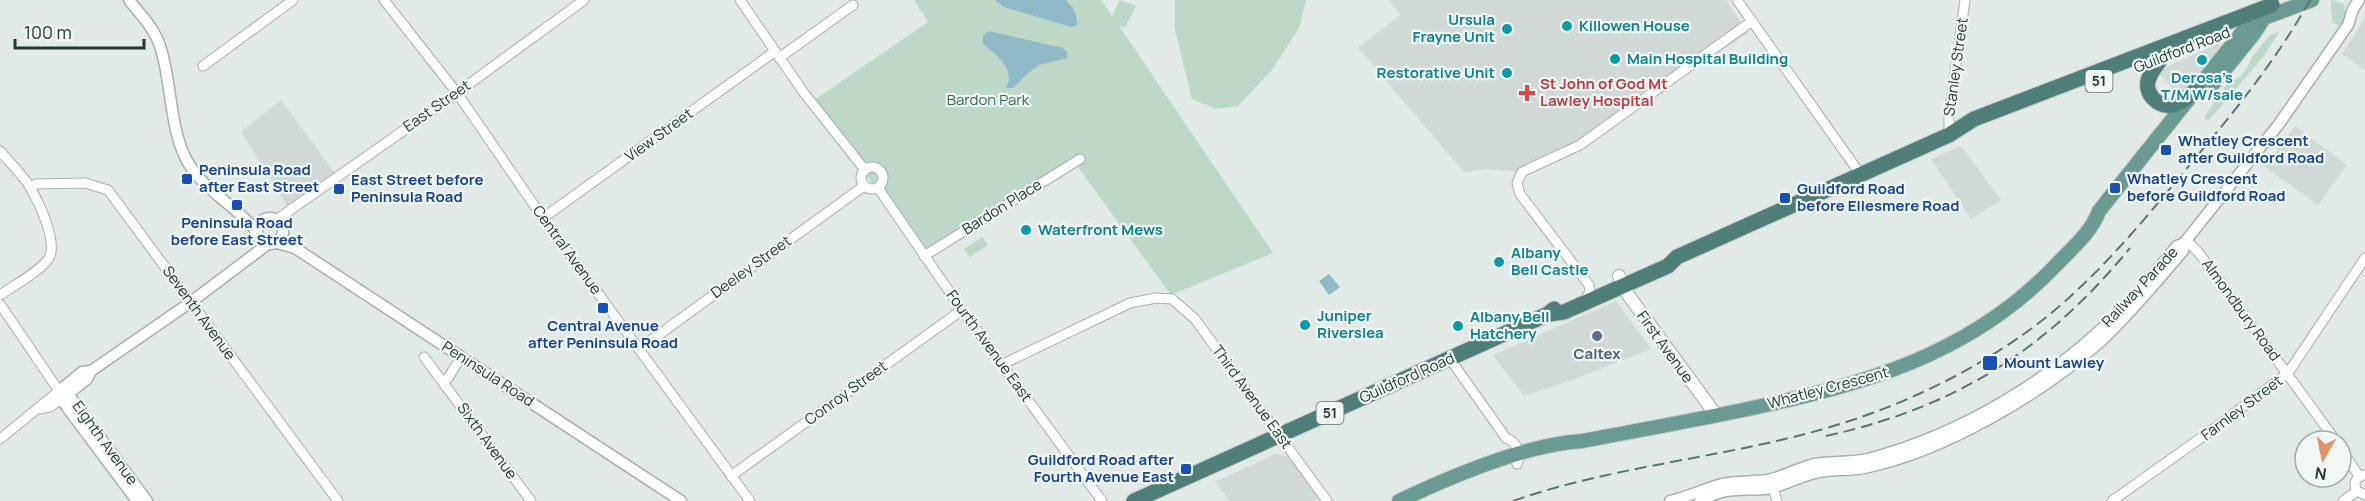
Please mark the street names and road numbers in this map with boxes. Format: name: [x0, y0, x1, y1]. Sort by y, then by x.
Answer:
street label: Stanley Street: [1938, 16, 1973, 118]
street label: Guildford Road: [2130, 21, 2233, 78]
road number: 51: [2086, 70, 2112, 92]
street label: East Street: [399, 75, 475, 137]
street label: View Street: [620, 103, 697, 166]
street label: Bardon Place: [958, 174, 1046, 239]
street label: Central Avenue: [528, 201, 607, 299]
street label: Deeley Street: [706, 230, 795, 303]
street label: Railway Parade: [2097, 242, 2183, 331]
street label: Almondbury Road: [2197, 254, 2286, 365]
street label: Seventh Avenue: [158, 261, 241, 364]
street label: Fourth Avenue East: [942, 286, 1037, 406]
street label: First Avenue: [1632, 306, 1699, 387]
street label: Peninsula Road: [438, 336, 538, 411]
street label: Third Avenue East: [1208, 341, 1297, 453]
street label: Guildford Road: [1356, 347, 1458, 408]
street label: Conroy Street: [800, 356, 891, 430]
street label: Whatley Crescent: [1765, 361, 1891, 414]
street label: Farnley Street: [2197, 370, 2287, 445]
street label: Eighth Avenue: [68, 396, 143, 489]
street label: Sixth Avenue: [452, 398, 522, 483]
road number: 51: [1316, 402, 1344, 424]

